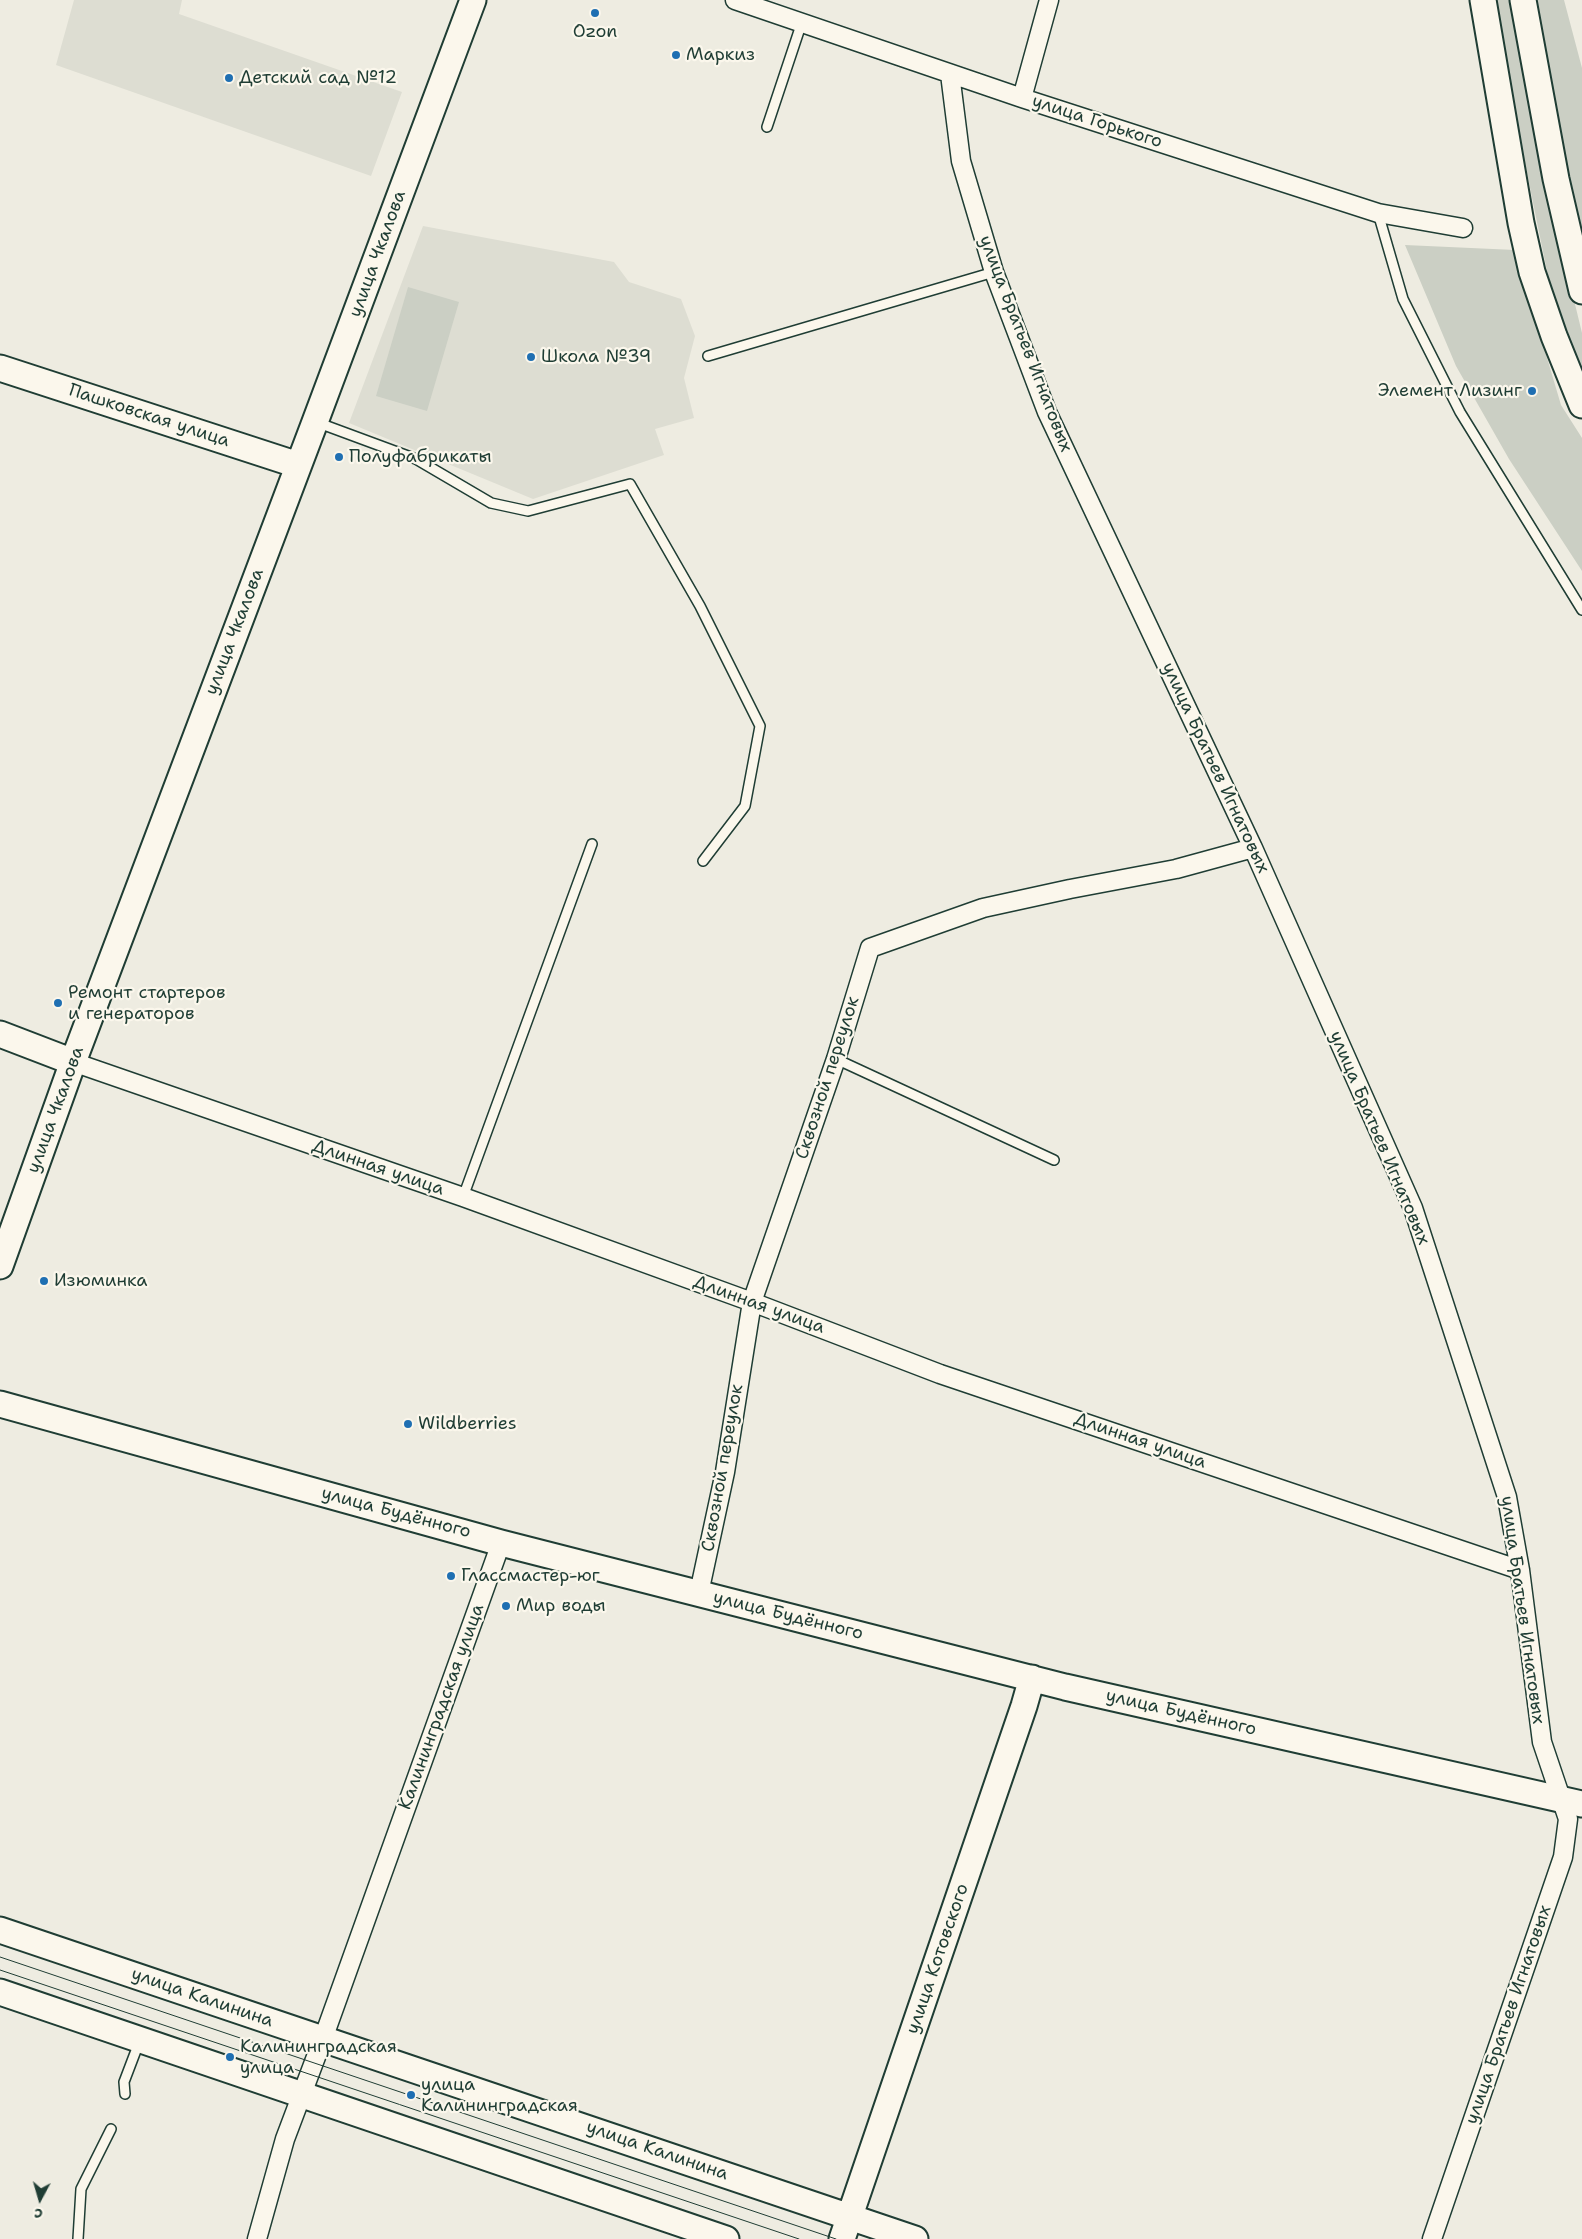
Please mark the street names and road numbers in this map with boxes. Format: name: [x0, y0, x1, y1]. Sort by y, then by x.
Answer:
street label: улица Горького: [1029, 91, 1165, 153]
street label: улица Чкалова: [345, 188, 411, 320]
street label: улица Братьев Игнатовых: [974, 233, 1076, 455]
street label: Пашковская улица: [66, 380, 232, 452]
street label: улица Чкалова: [201, 566, 269, 698]
street label: улица Братьев Игнатовых: [1157, 659, 1273, 877]
street label: Сквозной переулок: [792, 994, 864, 1162]
street label: улица Братьев Игнатовых: [1324, 1028, 1434, 1248]
street label: улица Чкалова: [23, 1044, 89, 1176]
street label: Длинная улица: [309, 1135, 447, 1201]
street label: Длинная улица: [690, 1271, 828, 1339]
street label: Сквозной переулок: [698, 1383, 748, 1553]
street label: Длинная улица: [1071, 1408, 1209, 1474]
street label: улица Будённого: [319, 1483, 473, 1543]
street label: улица Братьев Игнатовых: [1495, 1495, 1549, 1725]
street label: улица Будённого: [711, 1587, 865, 1645]
street label: Калининградская улица: [395, 1601, 489, 1813]
street label: улица Будённого: [1104, 1685, 1258, 1741]
street label: улица Котовского: [902, 1881, 974, 2037]
street label: улица Братьев Игнатовых: [1461, 1903, 1557, 2127]
street label: улица Калинина: [128, 1964, 276, 2032]
street label: улица Калинина: [583, 2117, 731, 2185]

